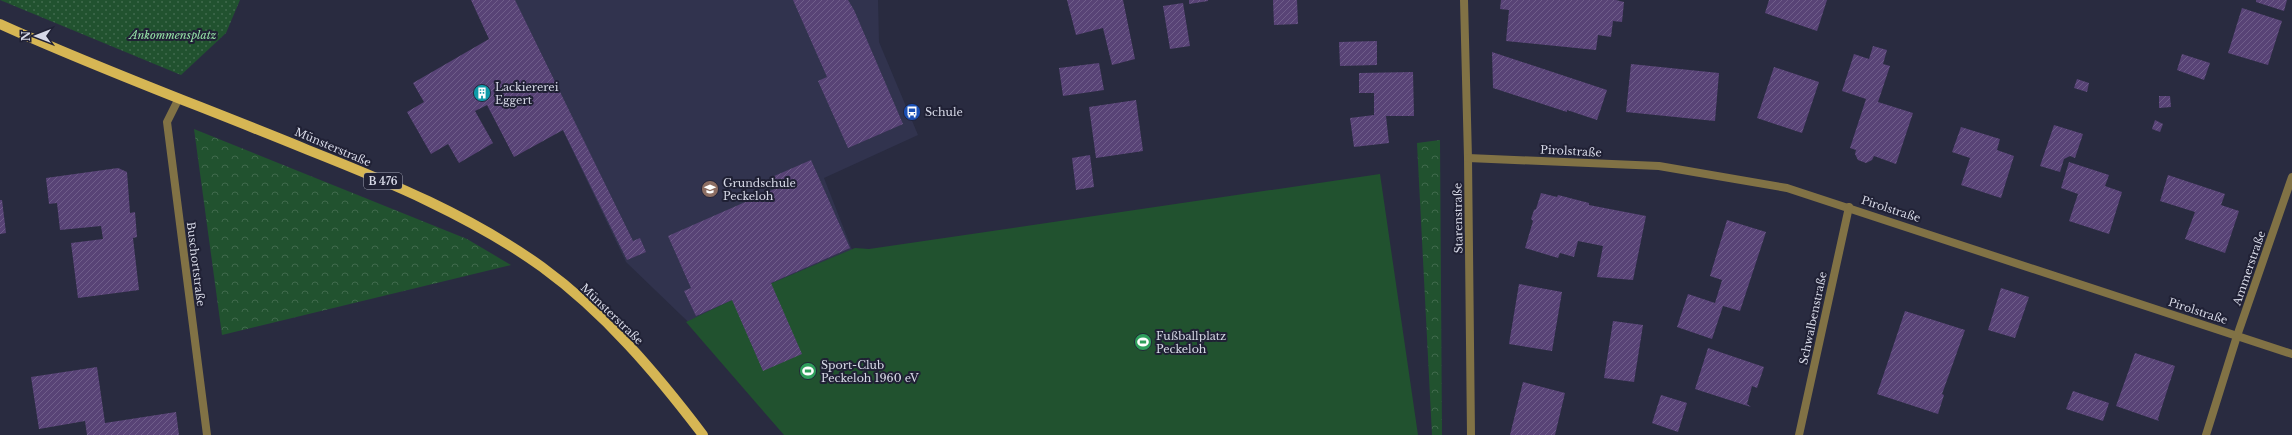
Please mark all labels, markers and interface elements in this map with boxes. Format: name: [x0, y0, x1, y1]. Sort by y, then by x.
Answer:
north arrow: [16, 16, 56, 56]
park label: Ankommensplatz: [127, 28, 217, 42]
text: N: [19, 30, 33, 41]
place label: Lackiererei Eggert: [495, 80, 559, 107]
building icon: Lackiererei Eggert: [472, 83, 492, 103]
bus stop icon: Schule: [902, 102, 922, 122]
place label: Schule: [925, 105, 963, 119]
street label: Münsterstraße: [293, 125, 373, 169]
street label: Pirolstraße: [1540, 142, 1602, 160]
road number: B 476: [364, 173, 402, 189]
place label: Grundschule Peckeloh: [723, 176, 796, 203]
school or university icon: Grundschule Peckeloh: [700, 179, 720, 199]
street label: Starenstraße: [1450, 183, 1466, 253]
street label: Pirolstraße: [1860, 193, 1922, 225]
street label: Buschortstraße: [184, 221, 208, 307]
street label: Ammerstraße: [2229, 229, 2268, 308]
street label: Schwalbenstraße: [1796, 270, 1830, 366]
street label: Münsterstraße: [578, 281, 646, 347]
street label: Pirolstraße: [2167, 295, 2229, 327]
place label: Fußballplatz Peckeloh: [1156, 329, 1226, 356]
sports icon: Fußballplatz Peckeloh: [1133, 332, 1153, 352]
place label: Sport-Club Peckeloh 1960 eV: [821, 358, 919, 385]
sports icon: Sport-Club Peckeloh 1960 eV: [798, 361, 818, 381]

